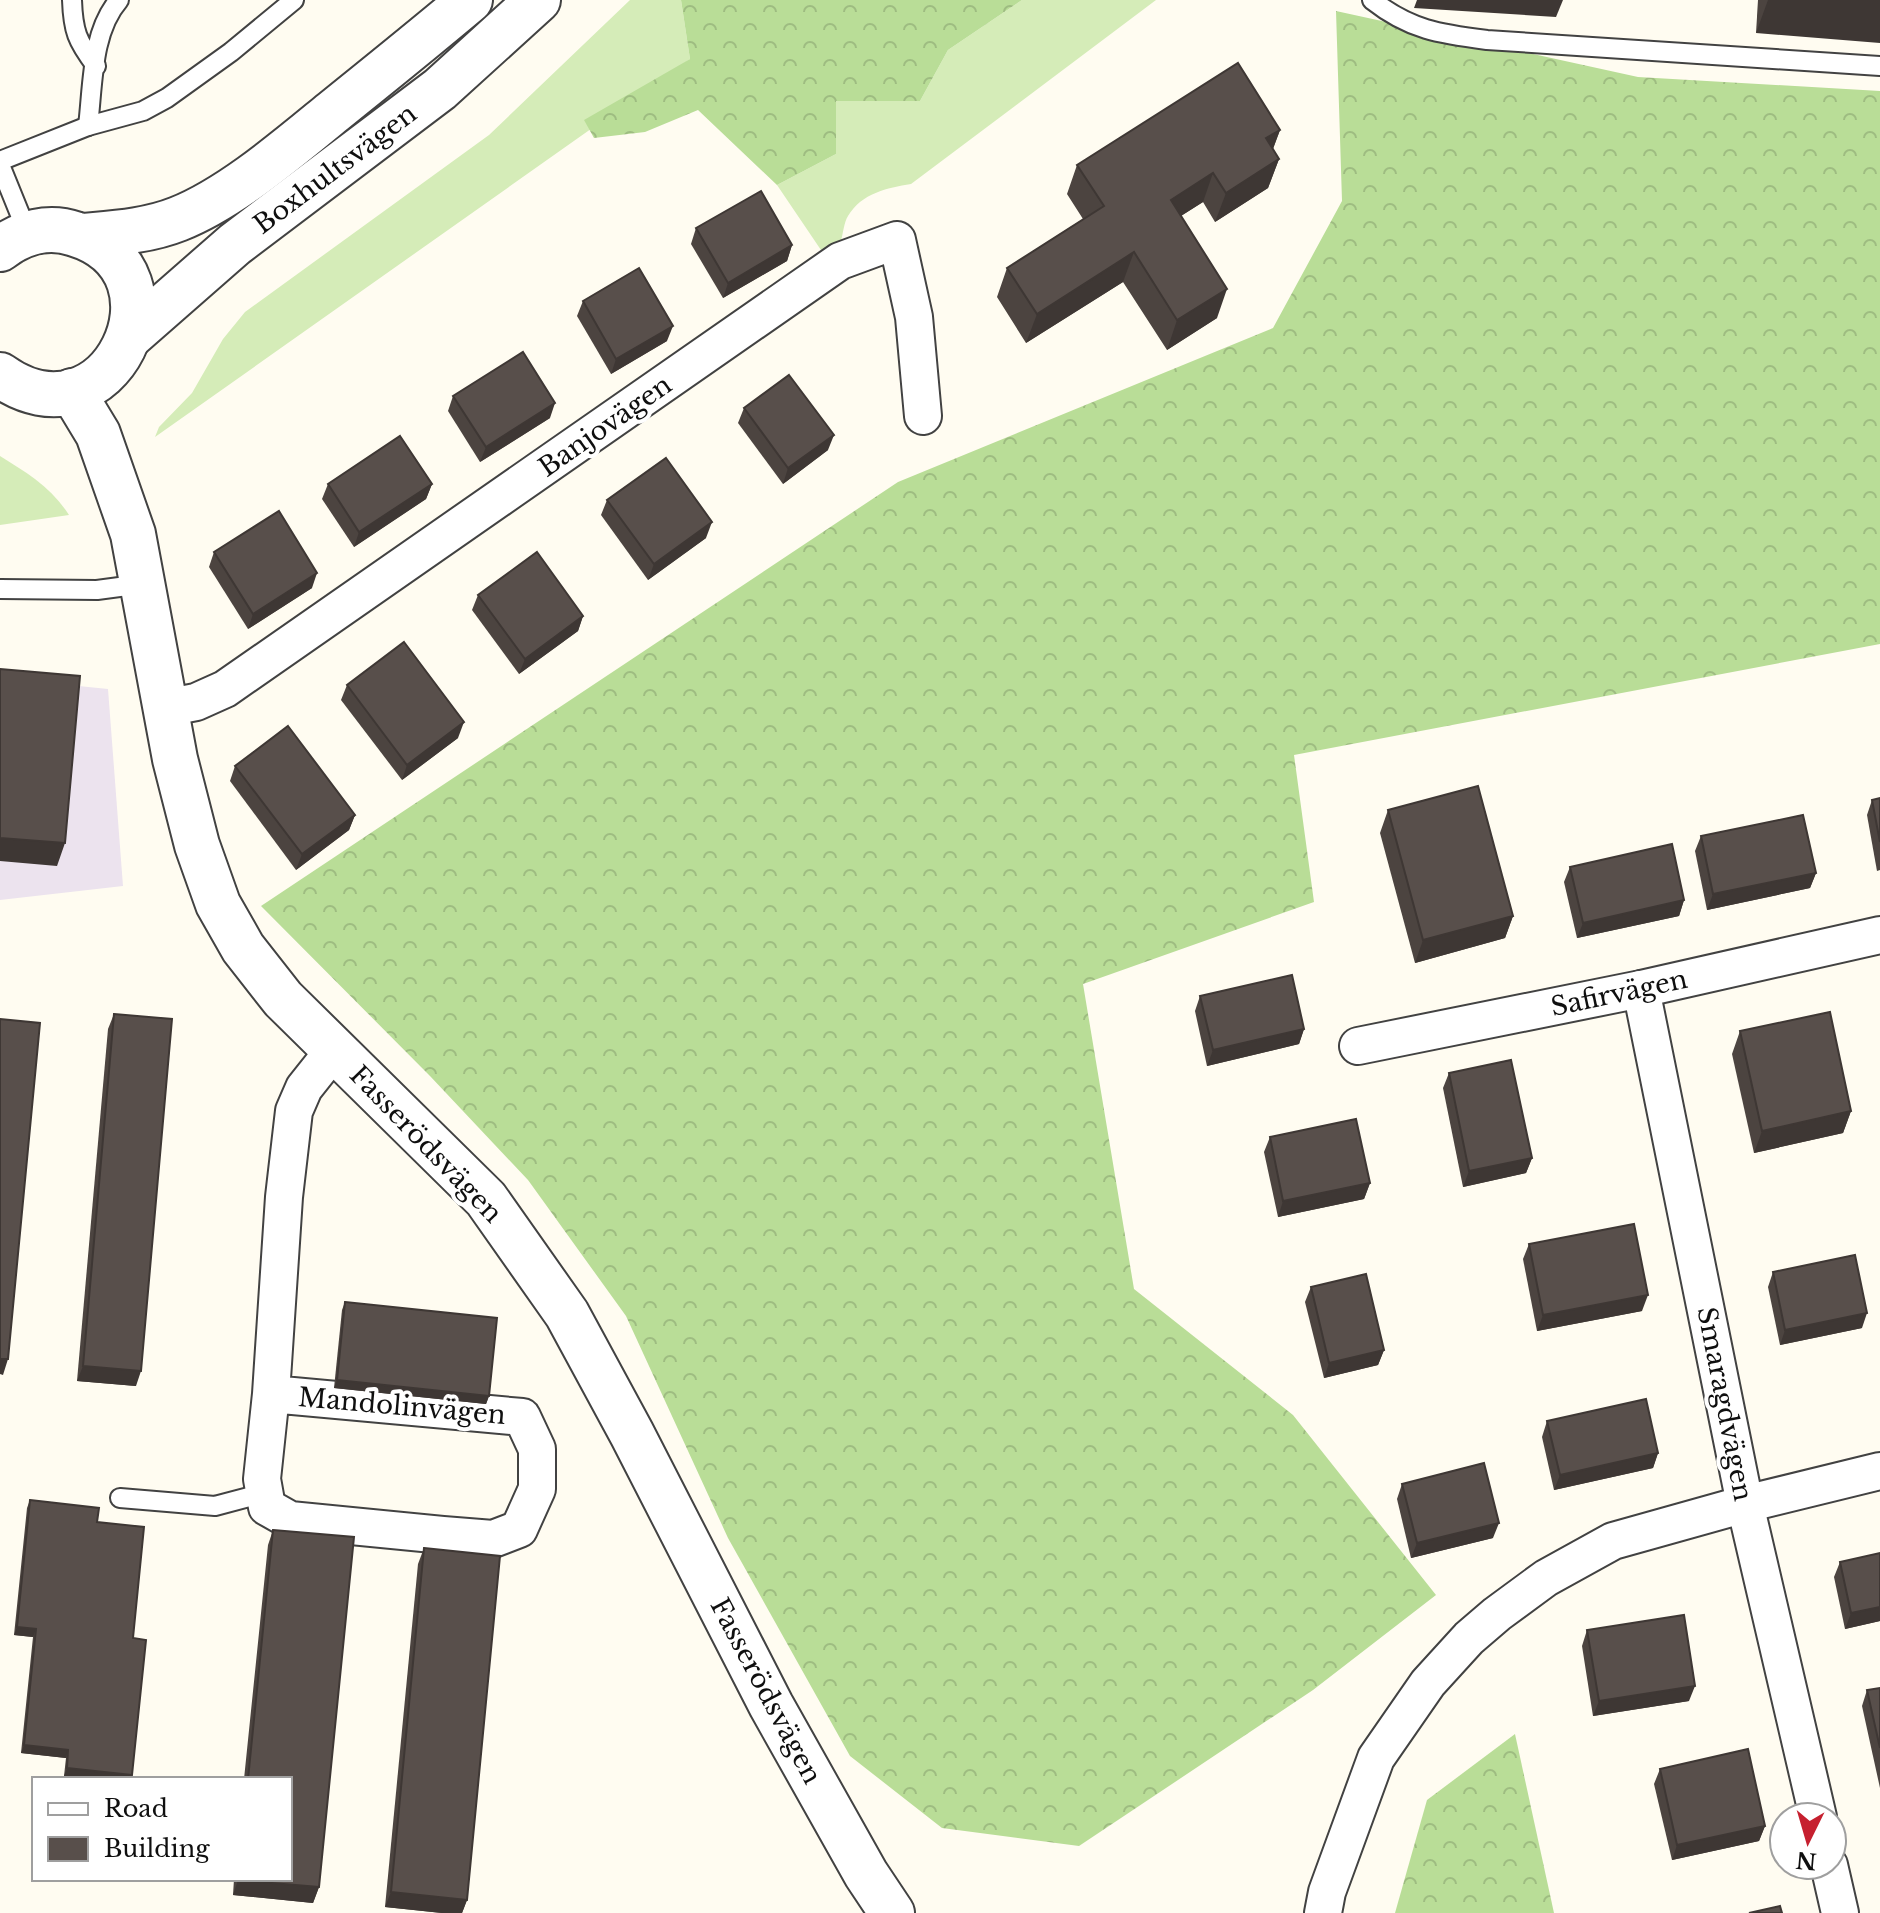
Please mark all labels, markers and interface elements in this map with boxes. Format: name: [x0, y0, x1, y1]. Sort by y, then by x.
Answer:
street label: Boxhultsvägen: [247, 97, 423, 241]
street label: Banjovägen: [532, 368, 678, 484]
street label: Safirvägen: [1548, 963, 1690, 1023]
street label: Fasserödsvägen: [343, 1059, 509, 1229]
street label: Smaragdvägen: [1691, 1304, 1760, 1504]
street label: Mandolinvägen: [297, 1381, 507, 1431]
street label: Fasserödsvägen: [704, 1593, 828, 1789]
legend: [32, 1777, 292, 1881]
text: Road: [104, 1794, 168, 1823]
north arrow: [1768, 1801, 1848, 1881]
text: Building: [104, 1834, 210, 1863]
text: N: [1795, 1846, 1818, 1875]

